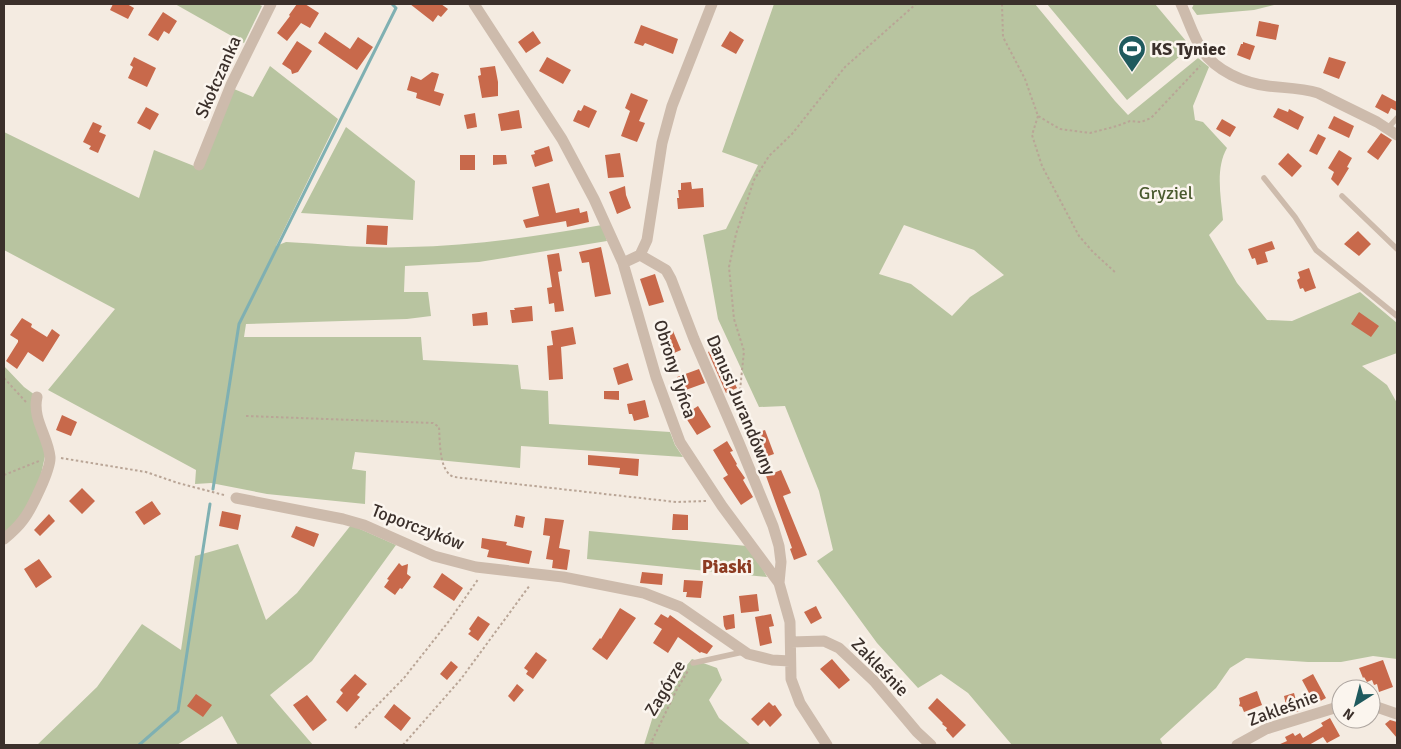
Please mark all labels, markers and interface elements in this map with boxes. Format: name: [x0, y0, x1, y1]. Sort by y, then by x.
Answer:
street label: Skołczanka: [190, 32, 246, 122]
sports icon: KS Tyniec: [1117, 34, 1147, 73]
place label: KS Tyniec: [1151, 38, 1226, 60]
park label: Gryziel: [1139, 182, 1193, 204]
street label: Obrony Tyńca: [649, 317, 701, 421]
street label: Danusi Jurandówny: [702, 332, 781, 479]
street label: Toporczyków: [368, 499, 468, 555]
district label: Piaski: [702, 555, 752, 579]
street label: Zakleśnie: [847, 633, 913, 701]
street label: Zagórze: [640, 656, 690, 720]
north arrow: [1331, 679, 1381, 729]
street label: Zakleśnie: [1245, 685, 1321, 731]
text: N: [1340, 704, 1358, 724]

